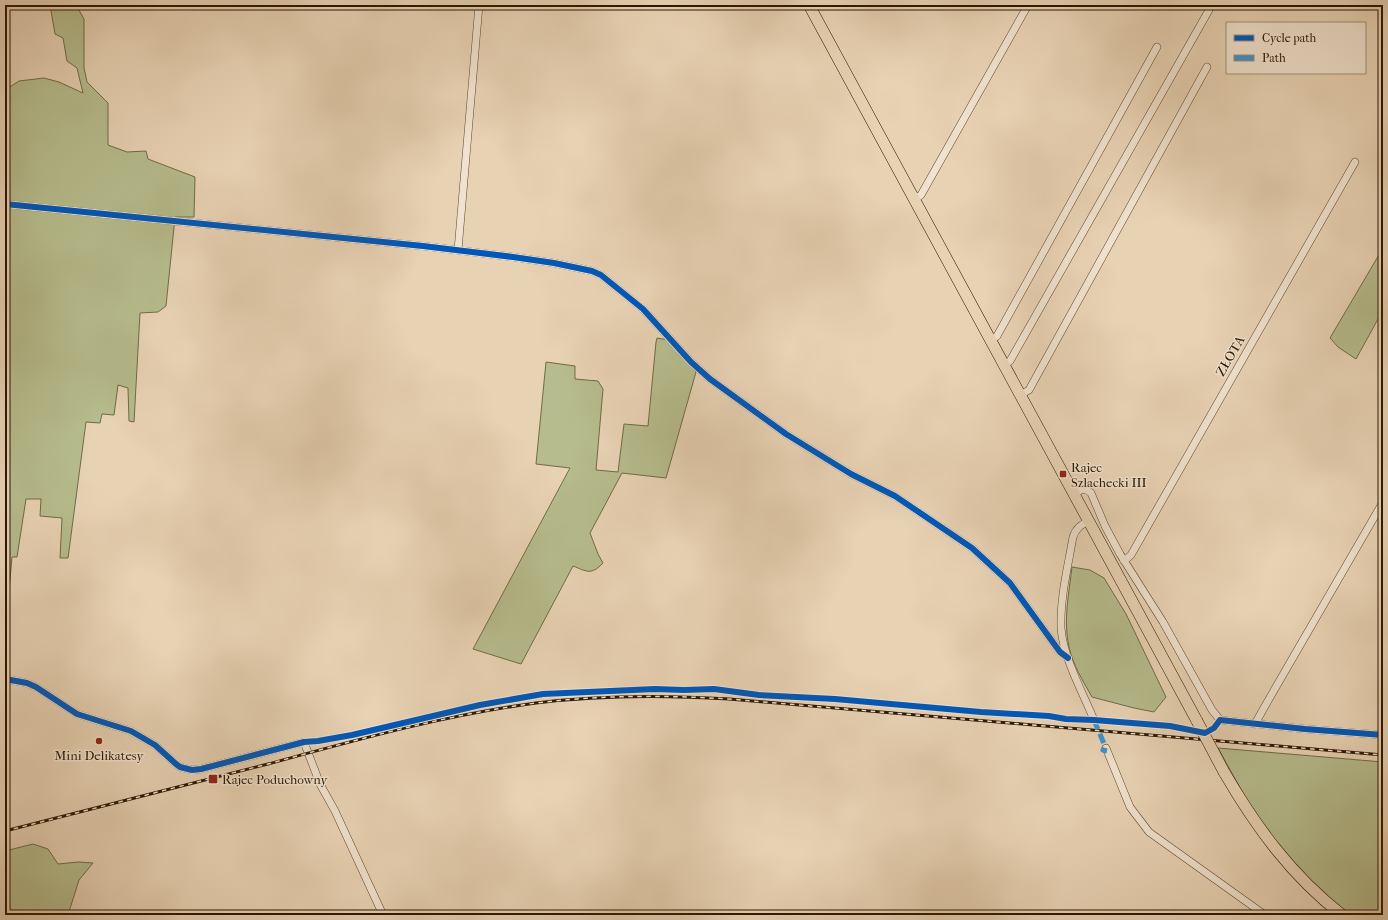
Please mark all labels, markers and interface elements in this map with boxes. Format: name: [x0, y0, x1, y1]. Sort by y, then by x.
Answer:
legend: [1226, 22, 1366, 74]
text: Cycle path: [1262, 31, 1317, 45]
text: Path: [1262, 51, 1286, 65]
street label: ZŁOTA: [1213, 333, 1248, 379]
place label: Rajec Szlachecki III: [1071, 460, 1147, 490]
marker: Rajec Szlachecki III: [1058, 469, 1068, 479]
marker: Mini Delikatesy: [94, 736, 104, 746]
place label: Mini Delikatesy: [54, 748, 145, 763]
place label: Rajec Poduchowny: [222, 772, 328, 787]
marker: Rajec Poduchowny: [207, 773, 219, 785]

